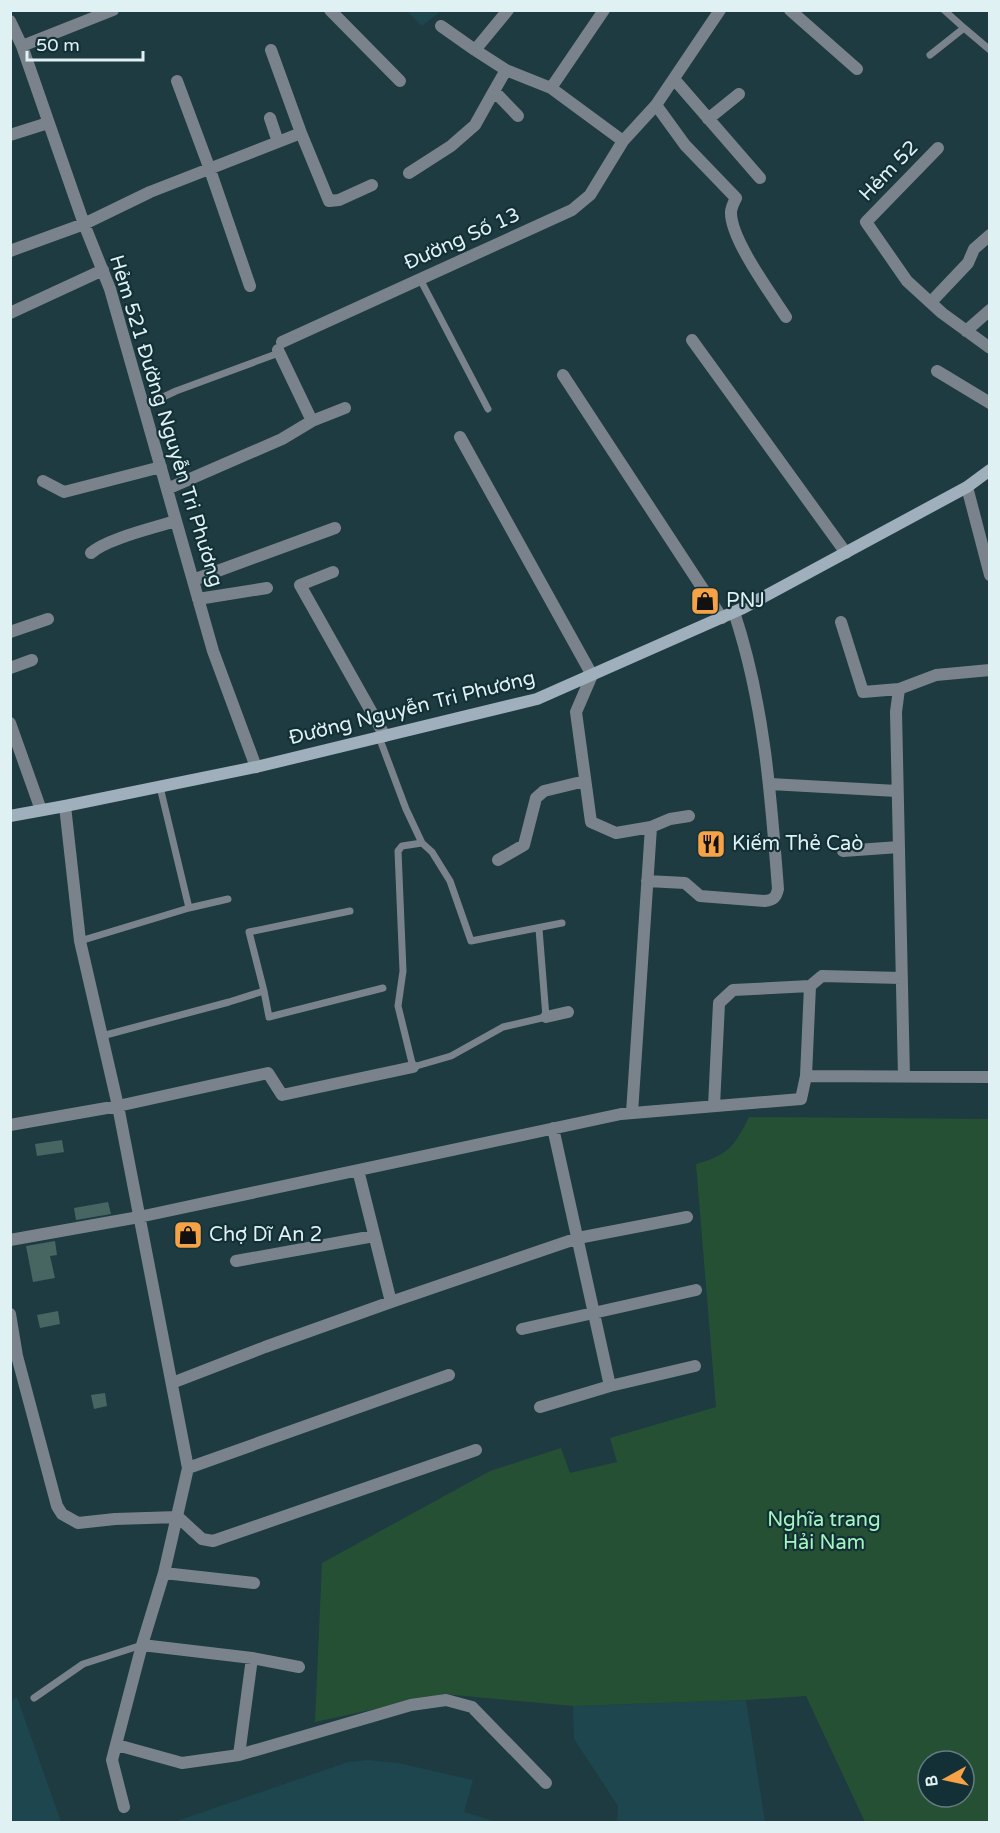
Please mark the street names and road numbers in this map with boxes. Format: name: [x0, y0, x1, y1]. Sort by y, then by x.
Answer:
street label: Hẻm 52: [854, 136, 924, 206]
street label: Đường Số 13: [400, 203, 524, 275]
street label: Hẻm 521 Đường Nguyễn Tri Phương: [104, 252, 228, 590]
street label: Đường Nguyễn Tri Phương: [286, 666, 538, 750]

